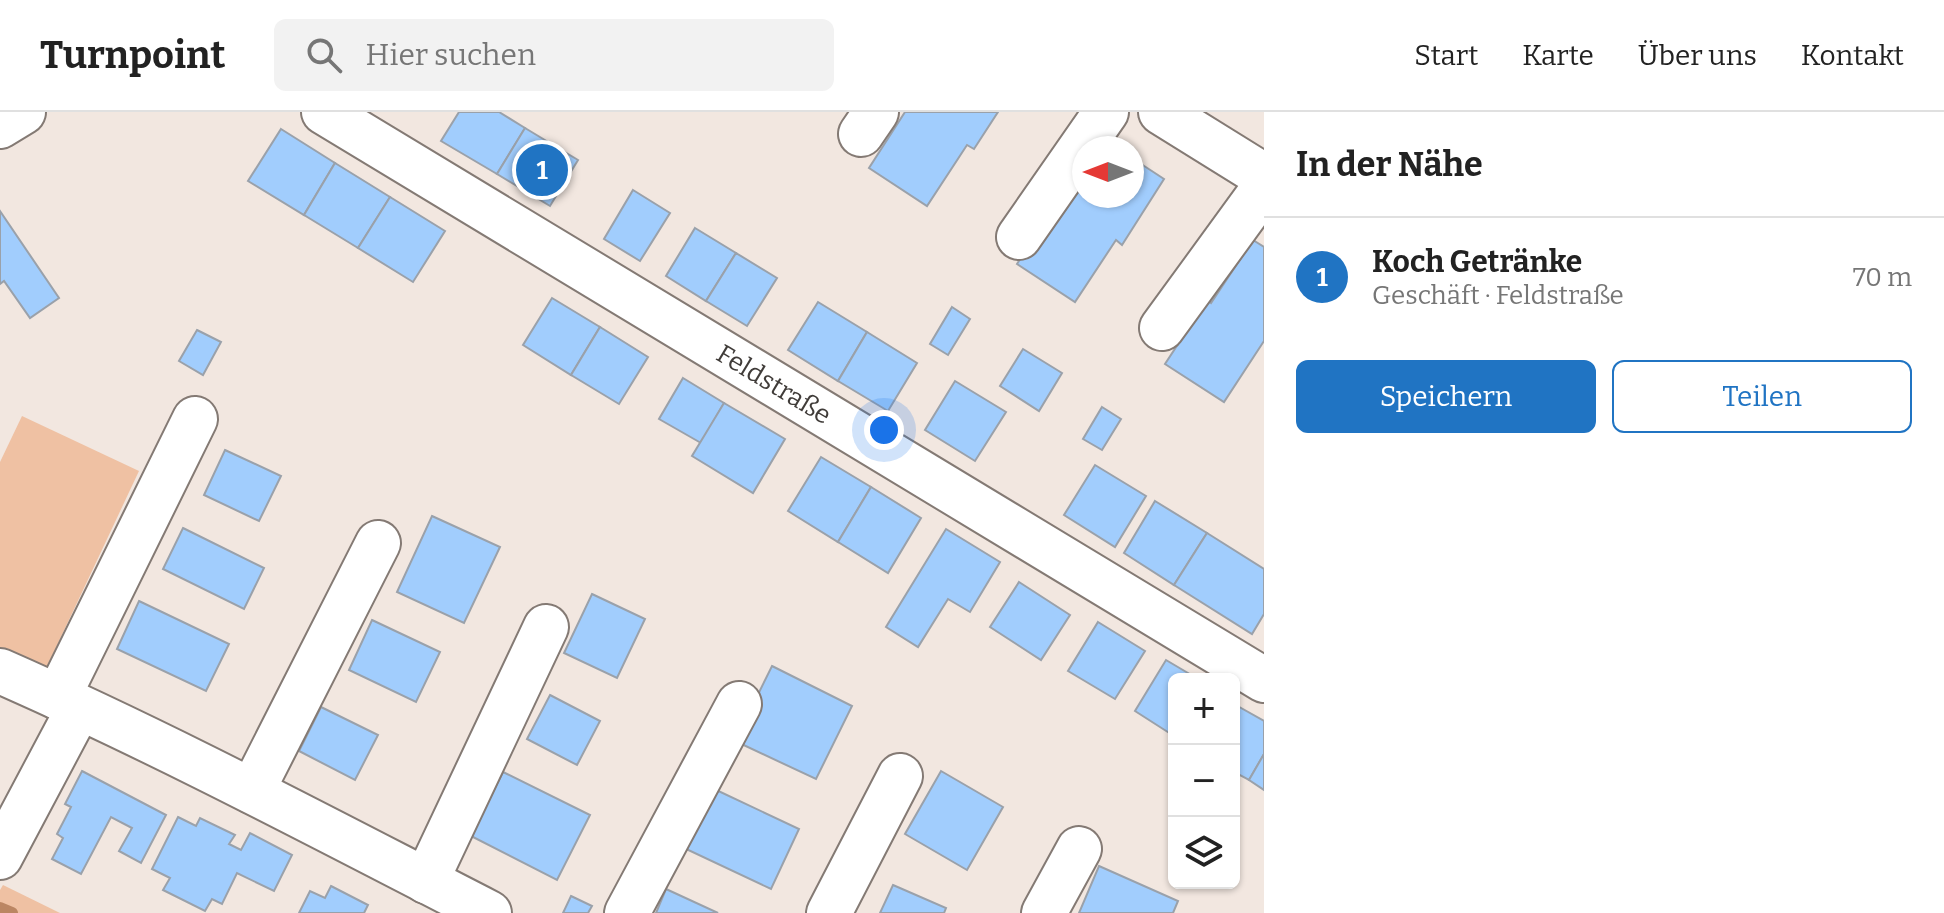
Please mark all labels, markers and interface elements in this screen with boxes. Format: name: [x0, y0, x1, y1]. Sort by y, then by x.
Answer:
search box: [274, 19, 834, 91]
text: Turnpoint: [40, 32, 226, 78]
icon: search: [302, 33, 346, 77]
text: Hier suchen: [366, 37, 536, 73]
text: Start: [1414, 39, 1478, 72]
text: Karte: [1522, 39, 1594, 72]
text: Über uns: [1638, 39, 1757, 72]
text: Kontakt: [1801, 39, 1904, 72]
north arrow: [1072, 136, 1144, 208]
pin: 1: [516, 140, 568, 200]
text: In der Nähe: [1296, 144, 1483, 185]
text: Koch Getränke: [1372, 244, 1582, 280]
text: 1: [1316, 262, 1328, 293]
text: 70 m: [1853, 262, 1912, 293]
text: Geschäft · Feldstraße: [1372, 280, 1624, 311]
street label: Feldstraße: [711, 338, 837, 431]
button: Speichern: [1296, 360, 1596, 433]
button: Teilen: [1612, 360, 1912, 433]
your location: [864, 410, 904, 450]
map controls: [1168, 673, 1240, 889]
button: +: [1168, 673, 1240, 745]
button: −: [1168, 745, 1240, 817]
button: layers: [1168, 817, 1240, 889]

